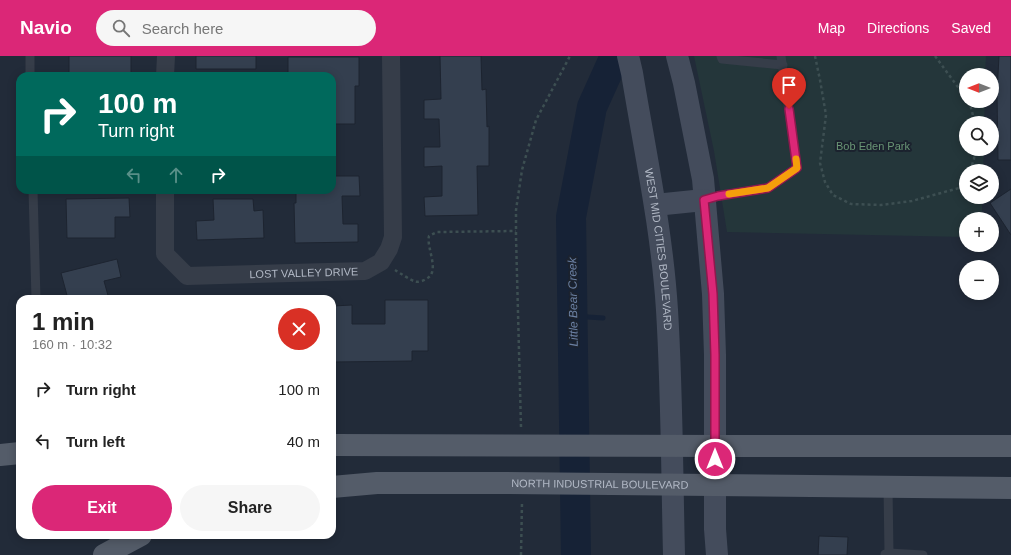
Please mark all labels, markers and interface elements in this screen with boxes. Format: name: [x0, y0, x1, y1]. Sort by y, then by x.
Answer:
search box: [96, 10, 376, 46]
text: Navio: [20, 17, 72, 38]
icon: search: [110, 17, 132, 39]
text: Search here: [142, 20, 223, 37]
text: Map: [818, 20, 845, 36]
text: Directions: [867, 20, 929, 36]
text: Saved: [951, 20, 991, 36]
pin: [772, 68, 806, 109]
north arrow: [959, 68, 999, 108]
map controls: [959, 68, 999, 300]
icon: arrive: [778, 74, 800, 96]
icon: right: [32, 88, 84, 140]
text: 100 m: [98, 88, 177, 119]
button: search: [959, 116, 999, 156]
text: Turn right: [98, 121, 174, 141]
park label: Bob Eden Park: [836, 140, 910, 152]
icon: left: [123, 164, 145, 186]
icon: ahead: [165, 164, 187, 186]
icon: right: [207, 164, 229, 186]
button: layers: [959, 164, 999, 204]
street label: WEST MID CITIES BOULEVARD: [643, 167, 674, 331]
button: +: [959, 212, 999, 252]
water label: Little Bear Creek: [565, 256, 581, 347]
button: −: [959, 260, 999, 300]
street label: LOST VALLEY DRIVE: [249, 265, 358, 280]
text: 1 min: [32, 308, 95, 335]
button: close: [278, 308, 320, 350]
text: 160 m · 10:32: [32, 337, 112, 352]
icon: right: [32, 378, 54, 400]
text: Turn right: [66, 381, 136, 398]
text: 100 m: [278, 381, 320, 398]
icon: left: [32, 430, 54, 452]
text: Turn left: [66, 433, 125, 450]
text: 40 m: [287, 433, 320, 450]
position arrow: [694, 438, 736, 480]
street label: NORTH INDUSTRIAL BOULEVARD: [511, 477, 689, 491]
button: Exit: [32, 485, 172, 531]
button: Share: [180, 485, 320, 531]

